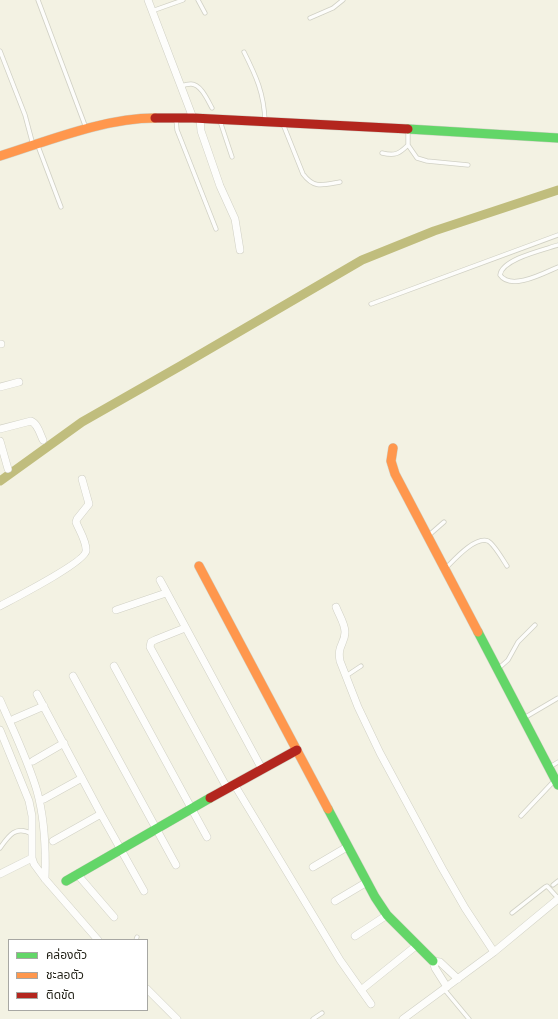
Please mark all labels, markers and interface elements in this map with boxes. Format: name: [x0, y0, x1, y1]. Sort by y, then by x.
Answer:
legend: [8, 939, 148, 1011]
text: คล่องตัว: [46, 947, 87, 962]
text: ชะลอตัว: [46, 967, 84, 982]
text: ติดขัด: [46, 987, 75, 1002]

